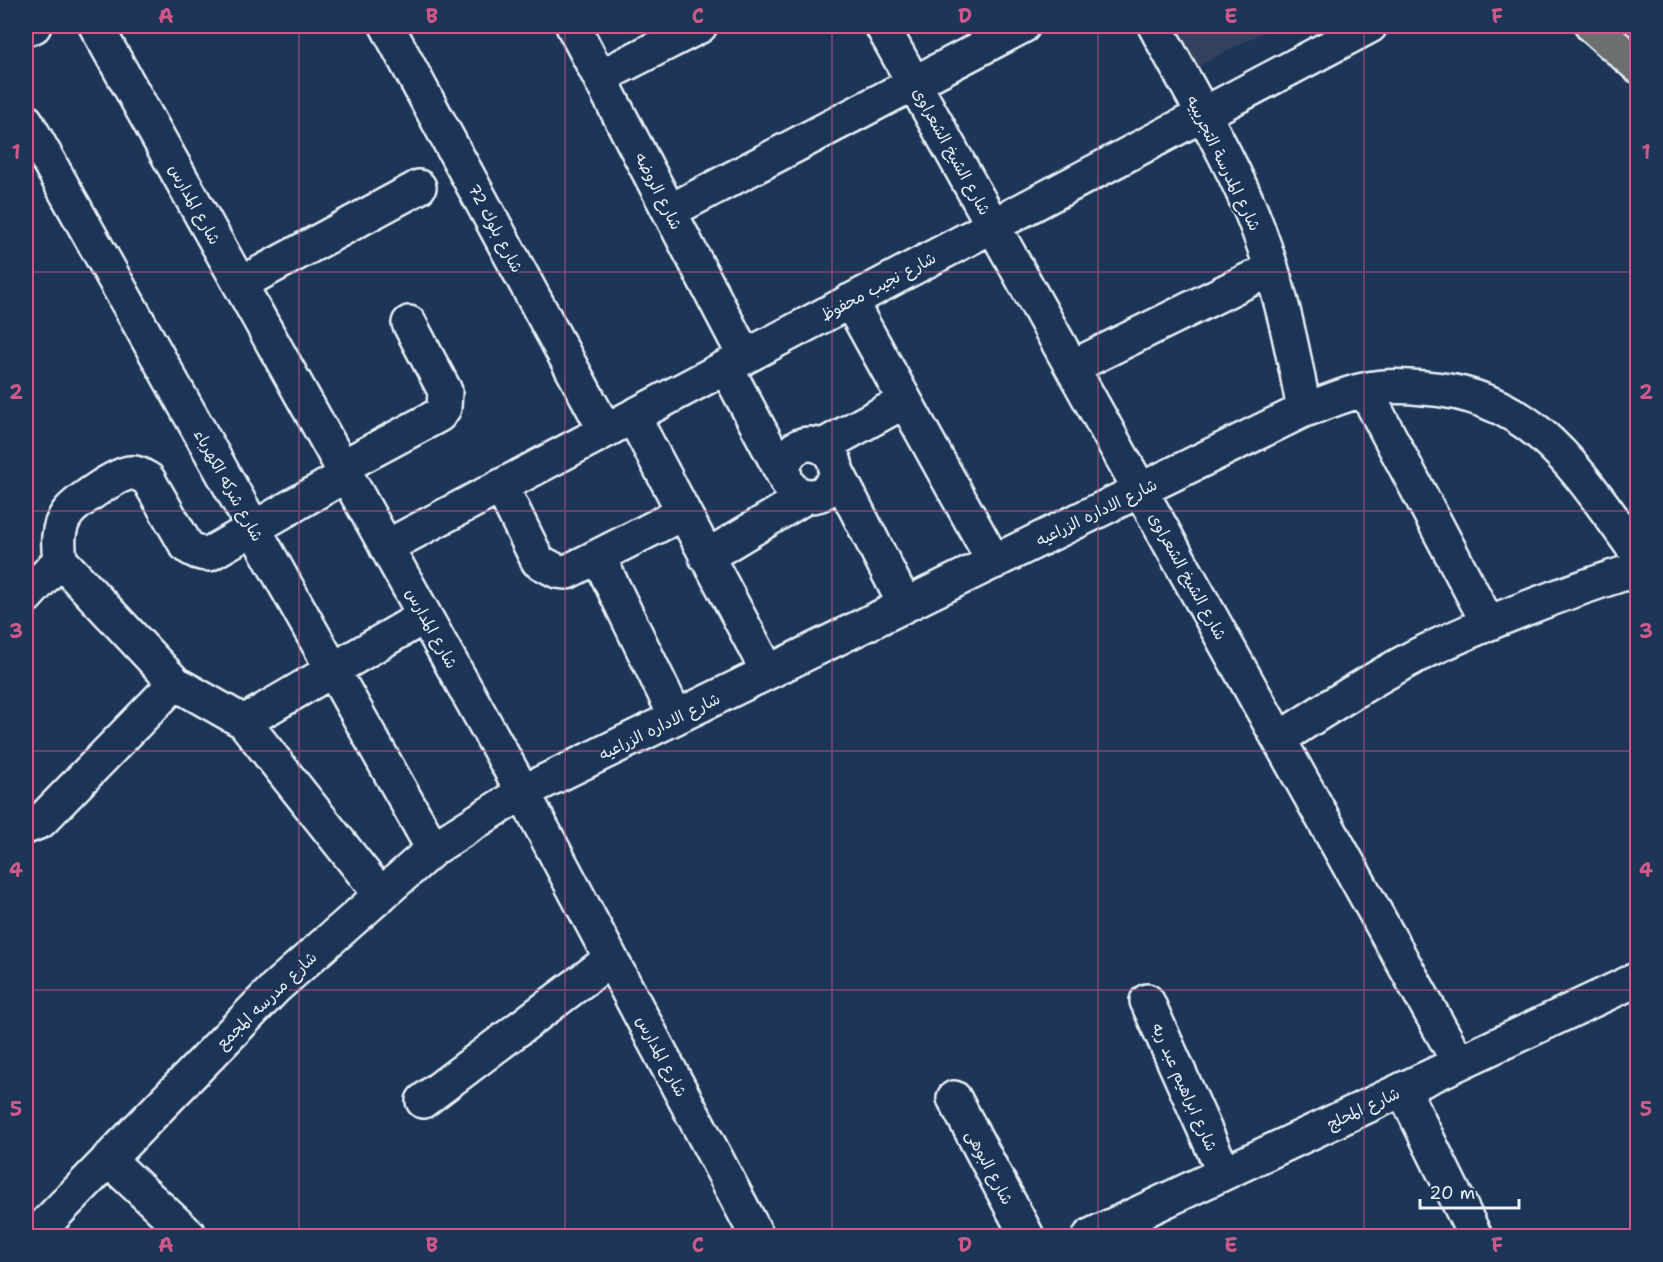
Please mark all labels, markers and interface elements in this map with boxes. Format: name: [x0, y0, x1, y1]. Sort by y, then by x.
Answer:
text: A: [158, 3, 174, 29]
text: B: [426, 3, 438, 29]
text: C: [692, 3, 704, 29]
text: D: [958, 3, 972, 29]
text: E: [1224, 3, 1238, 29]
text: F: [1491, 3, 1503, 29]
street label: شارع الشيخ الشعراوى: [907, 84, 995, 219]
street label: شارع المدرسة التجريبيه: [1181, 92, 1265, 235]
text: 1: [11, 139, 21, 165]
text: 1: [1641, 139, 1651, 165]
street label: شارع الروضه: [629, 149, 687, 234]
street label: شارع المدارس: [163, 160, 225, 249]
street label: شارع بلوك 72: [463, 180, 528, 277]
street label: شارع نجيب محفوظ: [817, 247, 940, 327]
text: 2: [9, 379, 23, 405]
text: 2: [1639, 379, 1653, 405]
street label: شارع شركه الكهرباء: [188, 425, 268, 545]
street label: شارع الاداره الزراعيه: [1032, 474, 1161, 552]
street label: شارع الشيخ الشعراوى: [1143, 509, 1231, 644]
street label: شارع المدارس: [400, 584, 462, 673]
text: 3: [9, 618, 23, 644]
text: 3: [1639, 618, 1653, 644]
street label: شارع الاداره الزراعيه: [595, 688, 724, 766]
text: 4: [9, 857, 23, 883]
text: 4: [1639, 857, 1653, 883]
street label: شارع مدرسه المجمع: [211, 947, 322, 1055]
street label: شارع المدارس: [630, 1012, 692, 1101]
street label: شارع ابراهيم عبد ربه: [1145, 1020, 1222, 1155]
street label: شارع المحلج: [1323, 1082, 1403, 1135]
text: 5: [10, 1096, 22, 1122]
text: 5: [1640, 1096, 1652, 1122]
street label: شارع البوهى: [960, 1126, 1018, 1209]
scale bar: [1420, 1172, 1519, 1210]
text: 20 m: [1429, 1181, 1475, 1205]
text: A: [158, 1232, 174, 1258]
text: B: [426, 1232, 438, 1258]
text: C: [692, 1232, 704, 1258]
text: D: [958, 1232, 972, 1258]
text: E: [1224, 1232, 1238, 1258]
text: F: [1491, 1232, 1503, 1258]

